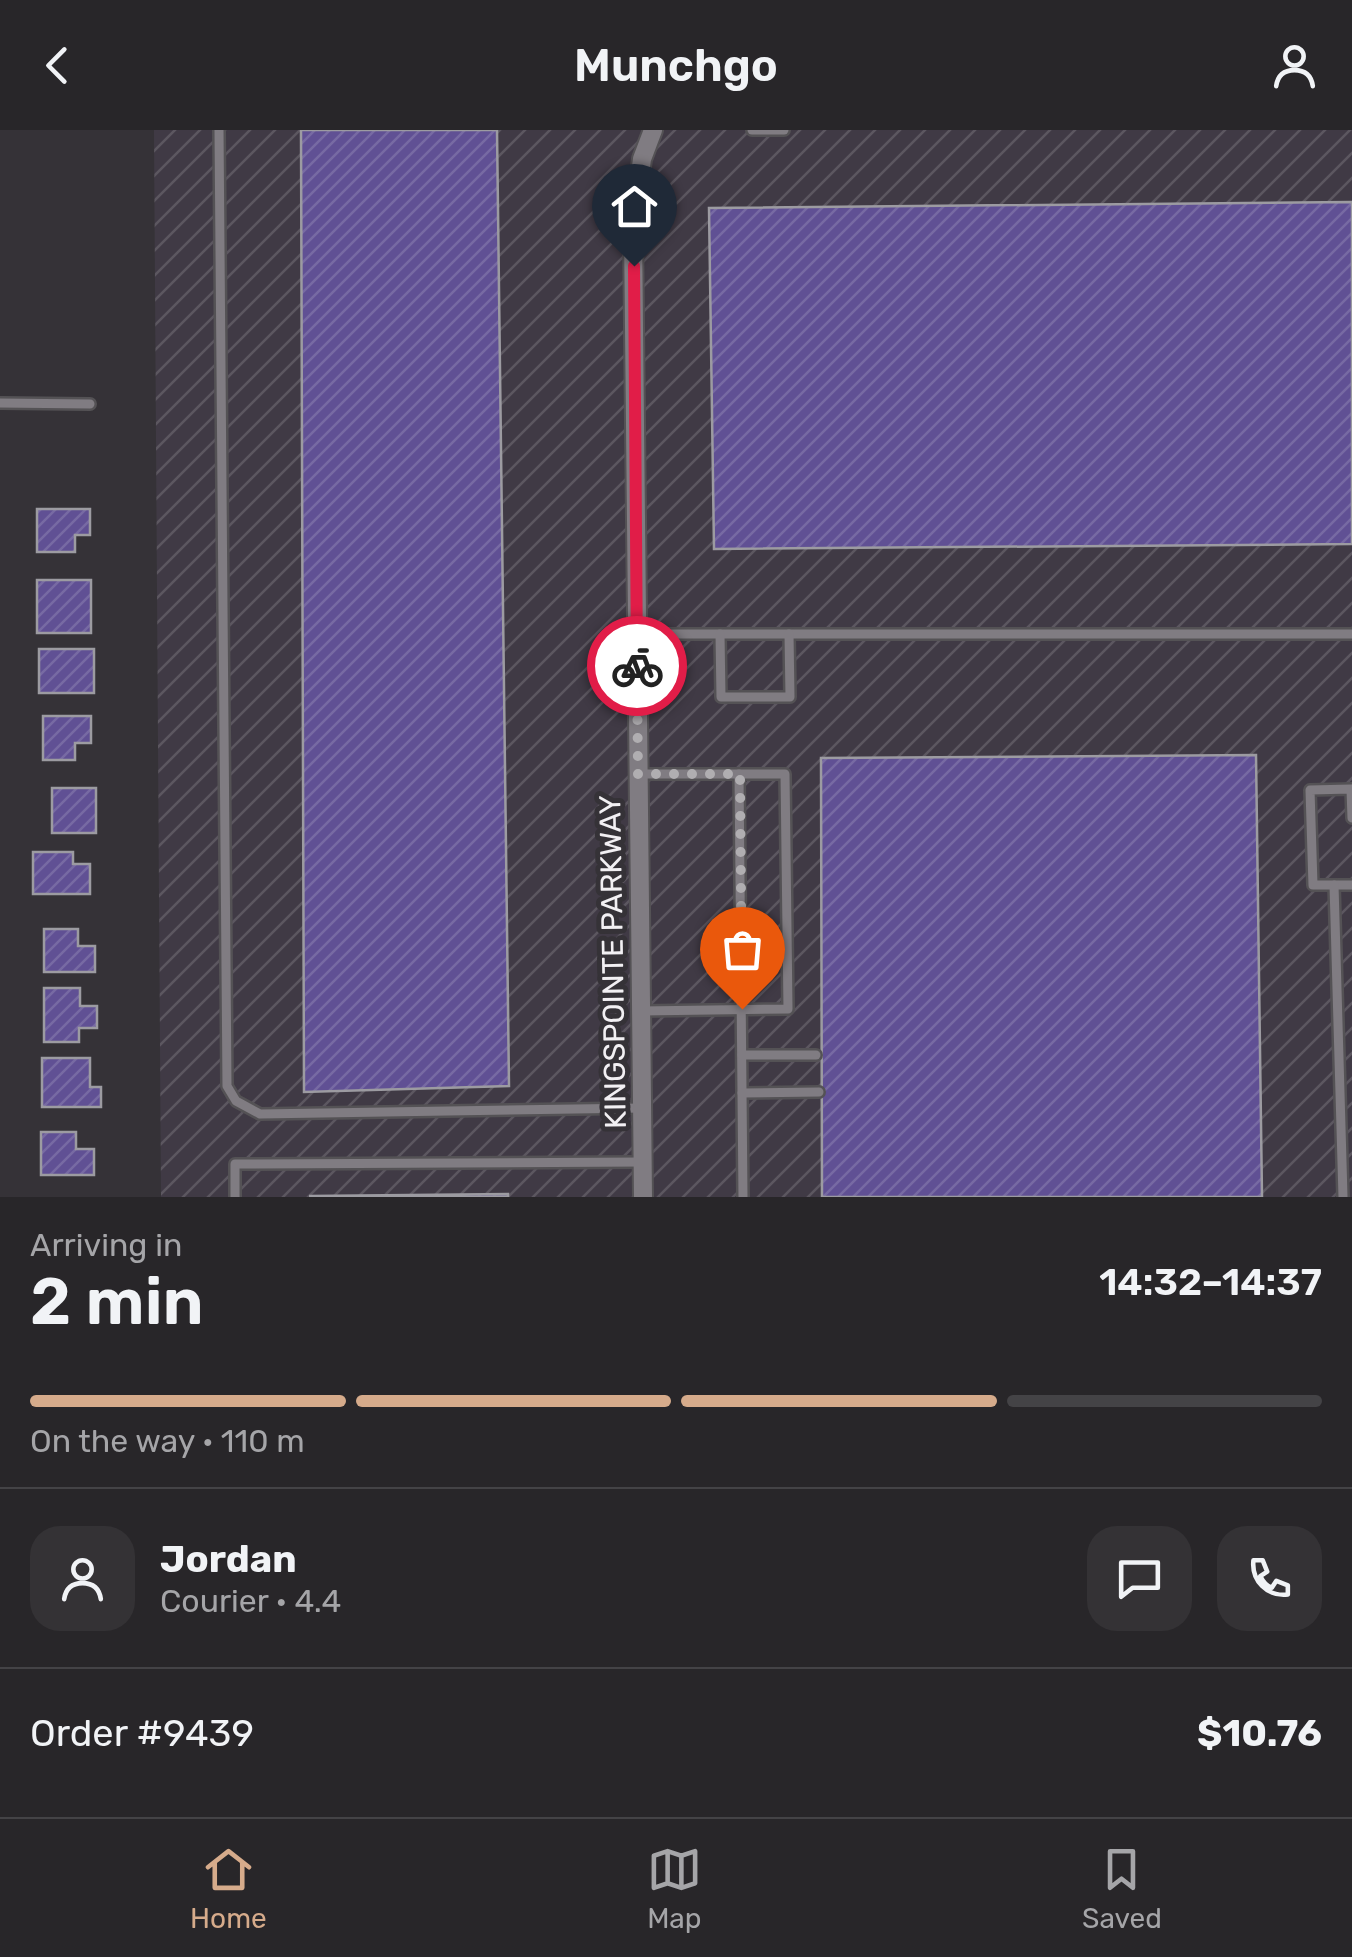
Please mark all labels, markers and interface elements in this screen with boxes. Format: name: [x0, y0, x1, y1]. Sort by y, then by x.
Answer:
icon: back: [30, 38, 85, 93]
icon: person: [1267, 38, 1322, 93]
text: Munchgo: [574, 39, 778, 92]
pin: [592, 164, 677, 267]
icon: home: [607, 179, 662, 234]
courier: [587, 616, 687, 716]
icon: bike: [610, 639, 665, 694]
street label: KINGSPOINTE PARKWAY: [592, 795, 634, 1129]
pin: [700, 907, 785, 1010]
icon: bag: [715, 922, 770, 977]
text: Arriving in: [30, 1226, 182, 1264]
text: 14:32–14:37: [1099, 1259, 1322, 1305]
text: 2 min: [30, 1263, 204, 1340]
text: On the way · 110 m: [30, 1422, 305, 1460]
button: person: [30, 1526, 135, 1631]
button: chat: [1087, 1526, 1192, 1631]
button: phone: [1217, 1526, 1322, 1631]
text: Jordan: [160, 1536, 297, 1582]
text: Courier · 4.4: [160, 1582, 341, 1620]
text: Order #9439: [30, 1710, 254, 1756]
text: $10.76: [1197, 1710, 1322, 1756]
tab: Home: [190, 1842, 267, 1935]
tab: Map: [647, 1842, 702, 1935]
tab: Saved: [1082, 1842, 1162, 1935]

